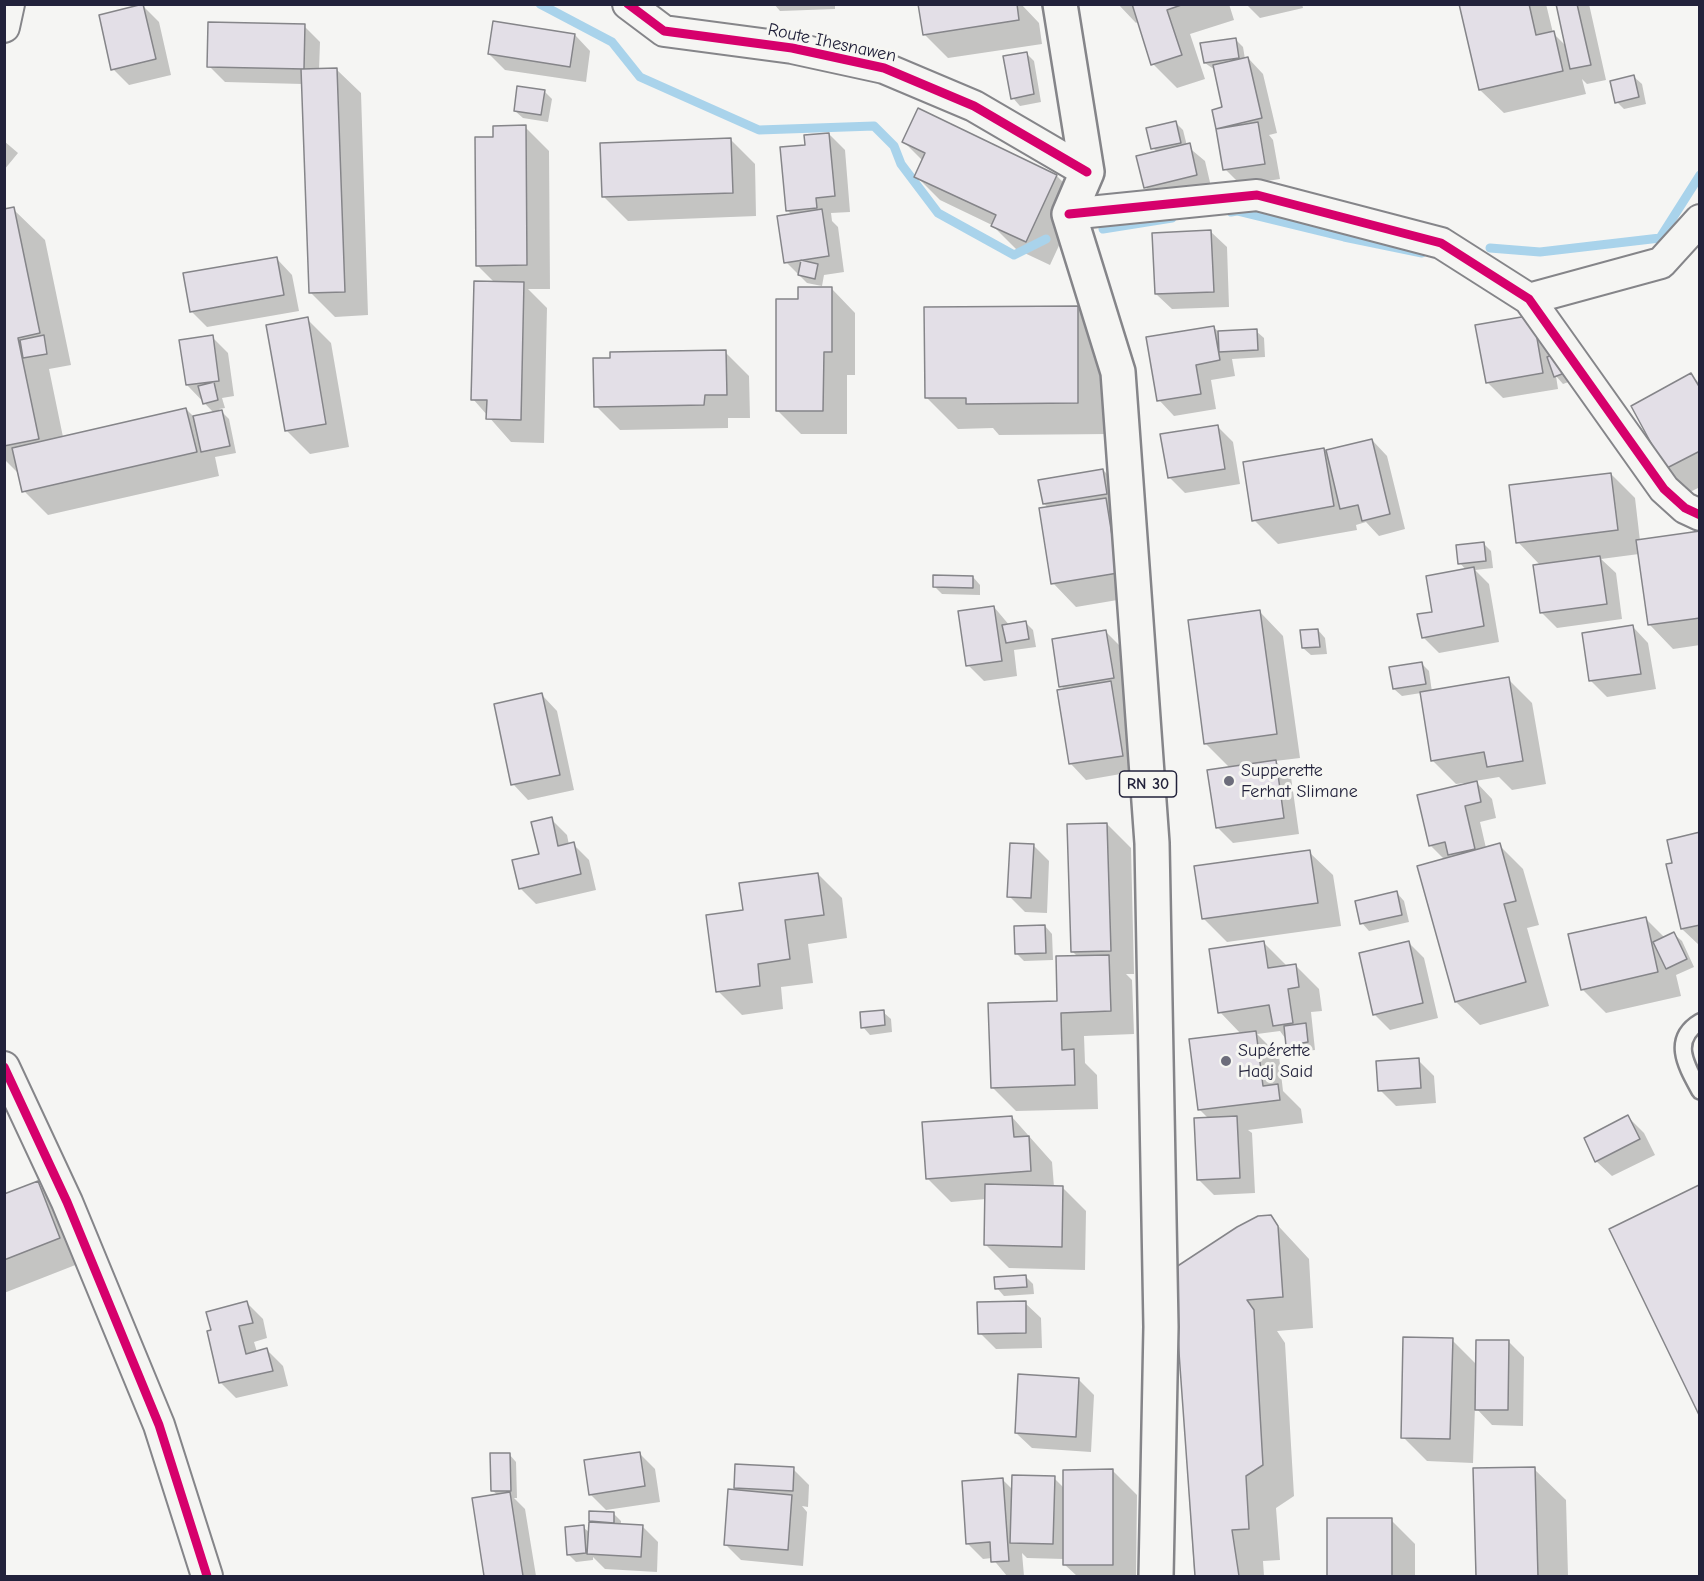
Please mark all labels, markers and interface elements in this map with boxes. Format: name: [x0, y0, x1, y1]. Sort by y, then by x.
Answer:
street label: Route Ihesnawen: [766, 19, 898, 67]
place label: Supperette Ferhat Slimane: [1241, 760, 1358, 802]
road number: RN 30: [1120, 771, 1176, 797]
marker: Supperette Ferhat Slimane: [1222, 774, 1236, 788]
place label: Supérette Hadj Said: [1238, 1040, 1313, 1082]
marker: Supérette Hadj Said: [1219, 1054, 1233, 1068]

